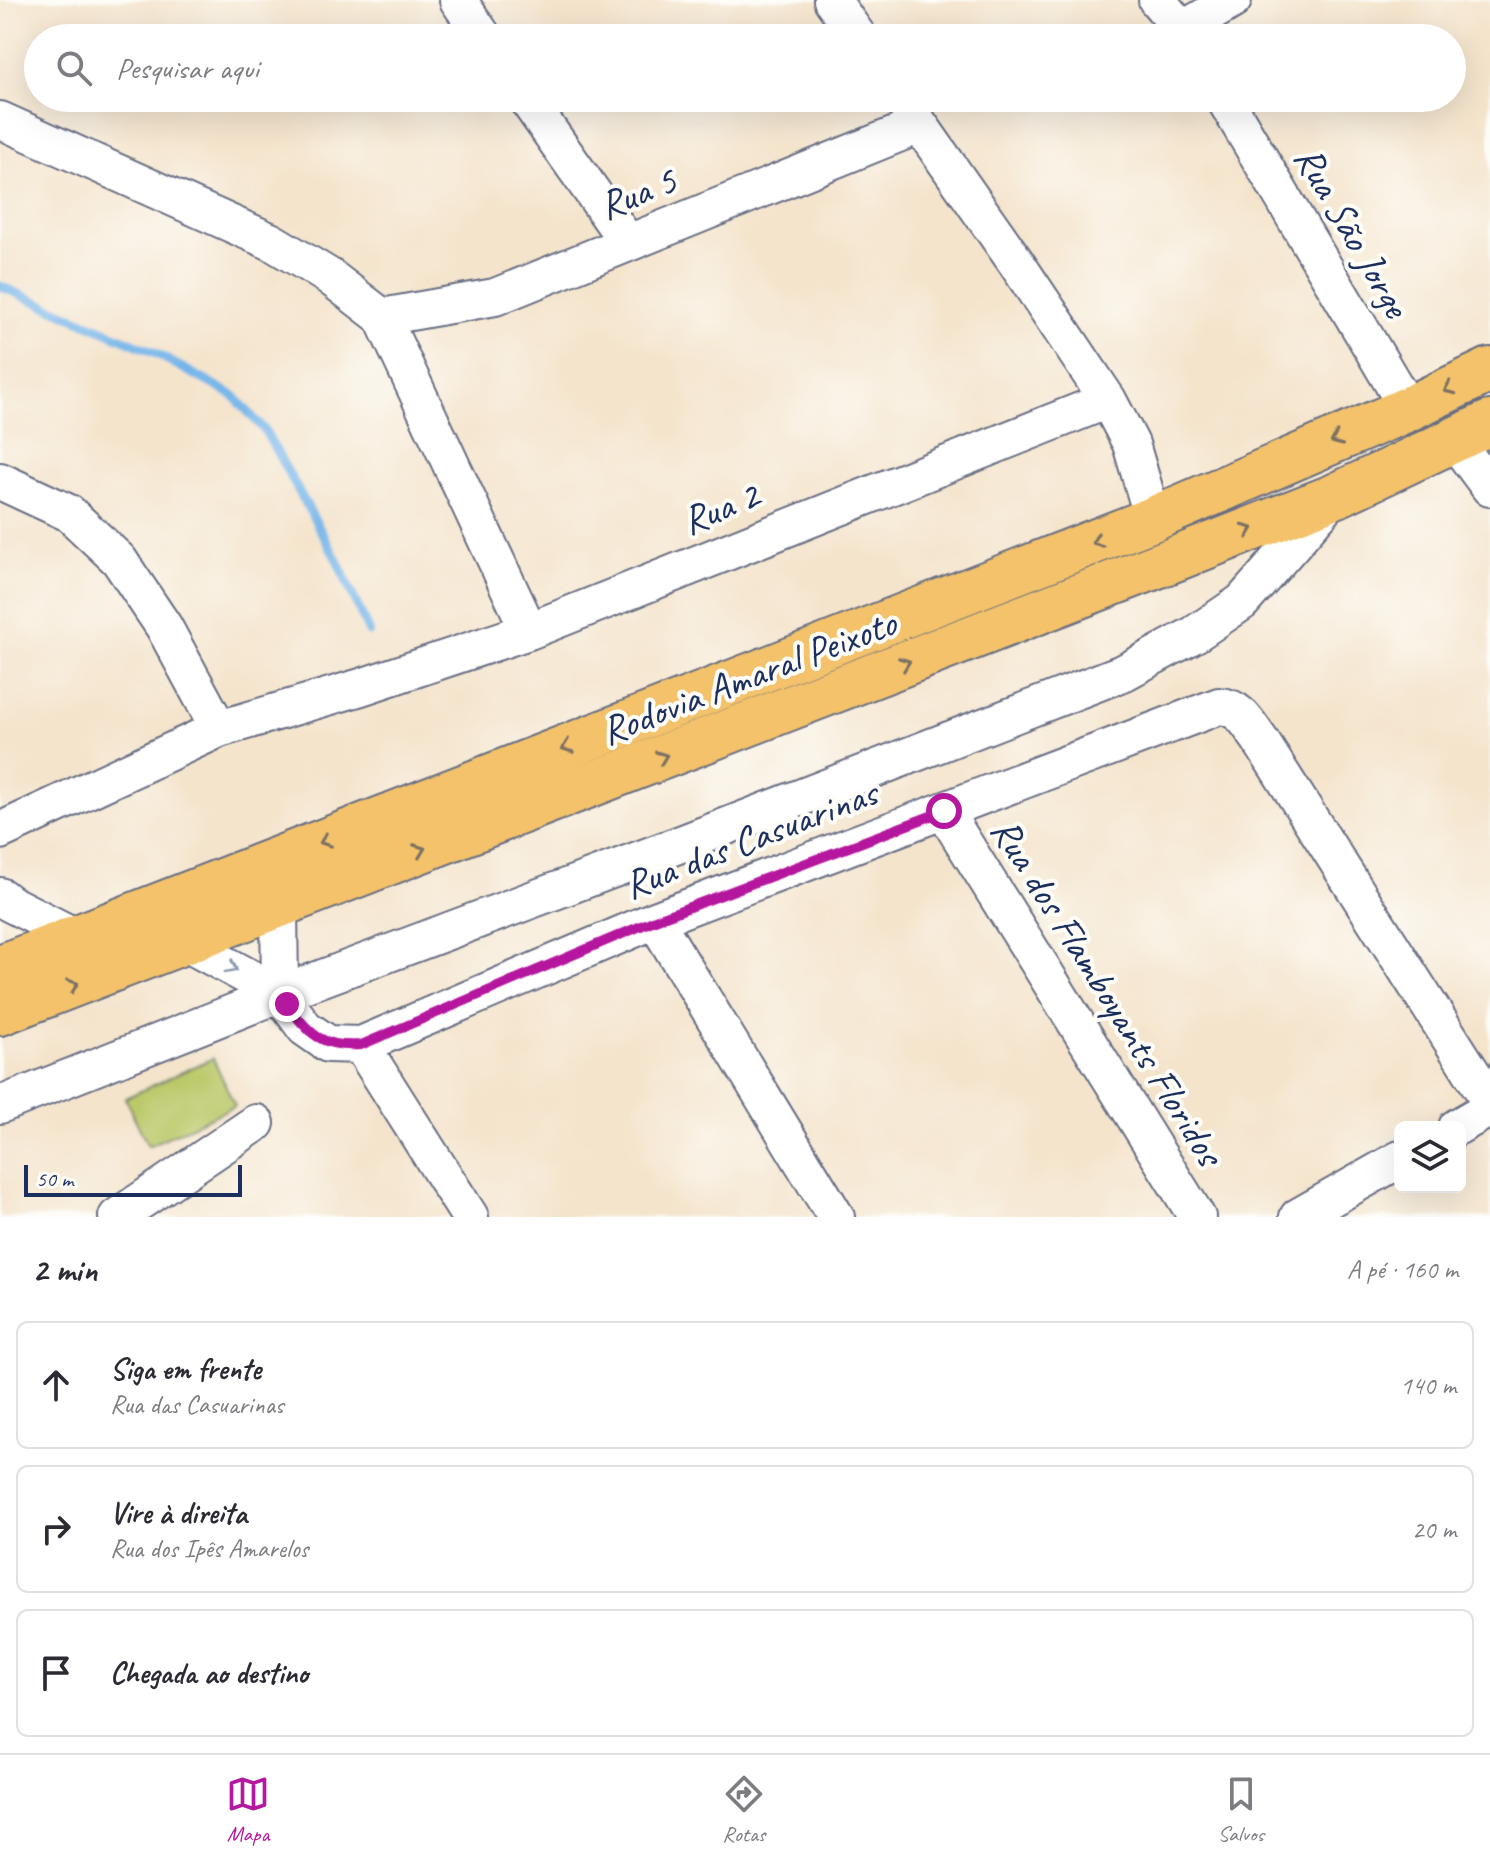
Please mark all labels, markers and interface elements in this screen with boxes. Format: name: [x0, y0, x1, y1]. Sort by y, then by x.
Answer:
search box: [24, 24, 1466, 112]
icon: search: [52, 46, 96, 90]
text: Pesquisar aqui: [116, 49, 259, 87]
street label: Rua São Jorge: [1283, 137, 1423, 329]
street label: Rua 5: [591, 154, 685, 231]
one-way arrow: [1443, 379, 1457, 395]
one-way arrow: [1330, 430, 1344, 446]
street label: Rua 2: [674, 469, 769, 546]
one-way arrow: [1240, 523, 1254, 540]
one-way arrow: [1091, 531, 1105, 547]
street label: Rodovia Amaral Peixoto: [594, 597, 905, 756]
one-way arrow: [897, 656, 911, 673]
one-way arrow: [561, 737, 575, 754]
one-way arrow: [654, 750, 668, 767]
street label: Rua das Casuarinas: [617, 767, 887, 910]
route start: [926, 793, 962, 829]
street label: Rua dos Flamboyants Floridos: [980, 809, 1236, 1177]
one-way arrow: [319, 831, 333, 848]
one-way arrow: [412, 843, 426, 860]
one-way arrow: [223, 958, 237, 974]
one-way arrow: [65, 978, 79, 995]
route end: [269, 986, 305, 1022]
map controls: [1394, 1121, 1466, 1193]
button: layers: [1394, 1121, 1466, 1193]
scale bar: [24, 1161, 242, 1197]
text: 50 m: [36, 1165, 73, 1193]
text: 2 min: [32, 1248, 97, 1291]
text: A pé · 160 m: [1347, 1253, 1458, 1286]
text: Siga em frente: [110, 1350, 261, 1388]
icon: ahead: [34, 1363, 78, 1407]
text: 140 m: [1400, 1369, 1456, 1402]
text: Rua das Casuarinas: [110, 1388, 284, 1421]
text: Vire à direita: [110, 1494, 247, 1532]
icon: right: [34, 1507, 78, 1551]
text: 20 m: [1412, 1513, 1456, 1546]
text: Rua dos Ipês Amarelos: [110, 1532, 308, 1565]
icon: arrive: [34, 1651, 78, 1695]
text: Chegada ao destino: [110, 1654, 308, 1692]
tab: Mapa: [226, 1772, 270, 1848]
tab: Rotas: [722, 1772, 766, 1848]
tab: Salvos: [1218, 1772, 1264, 1848]

